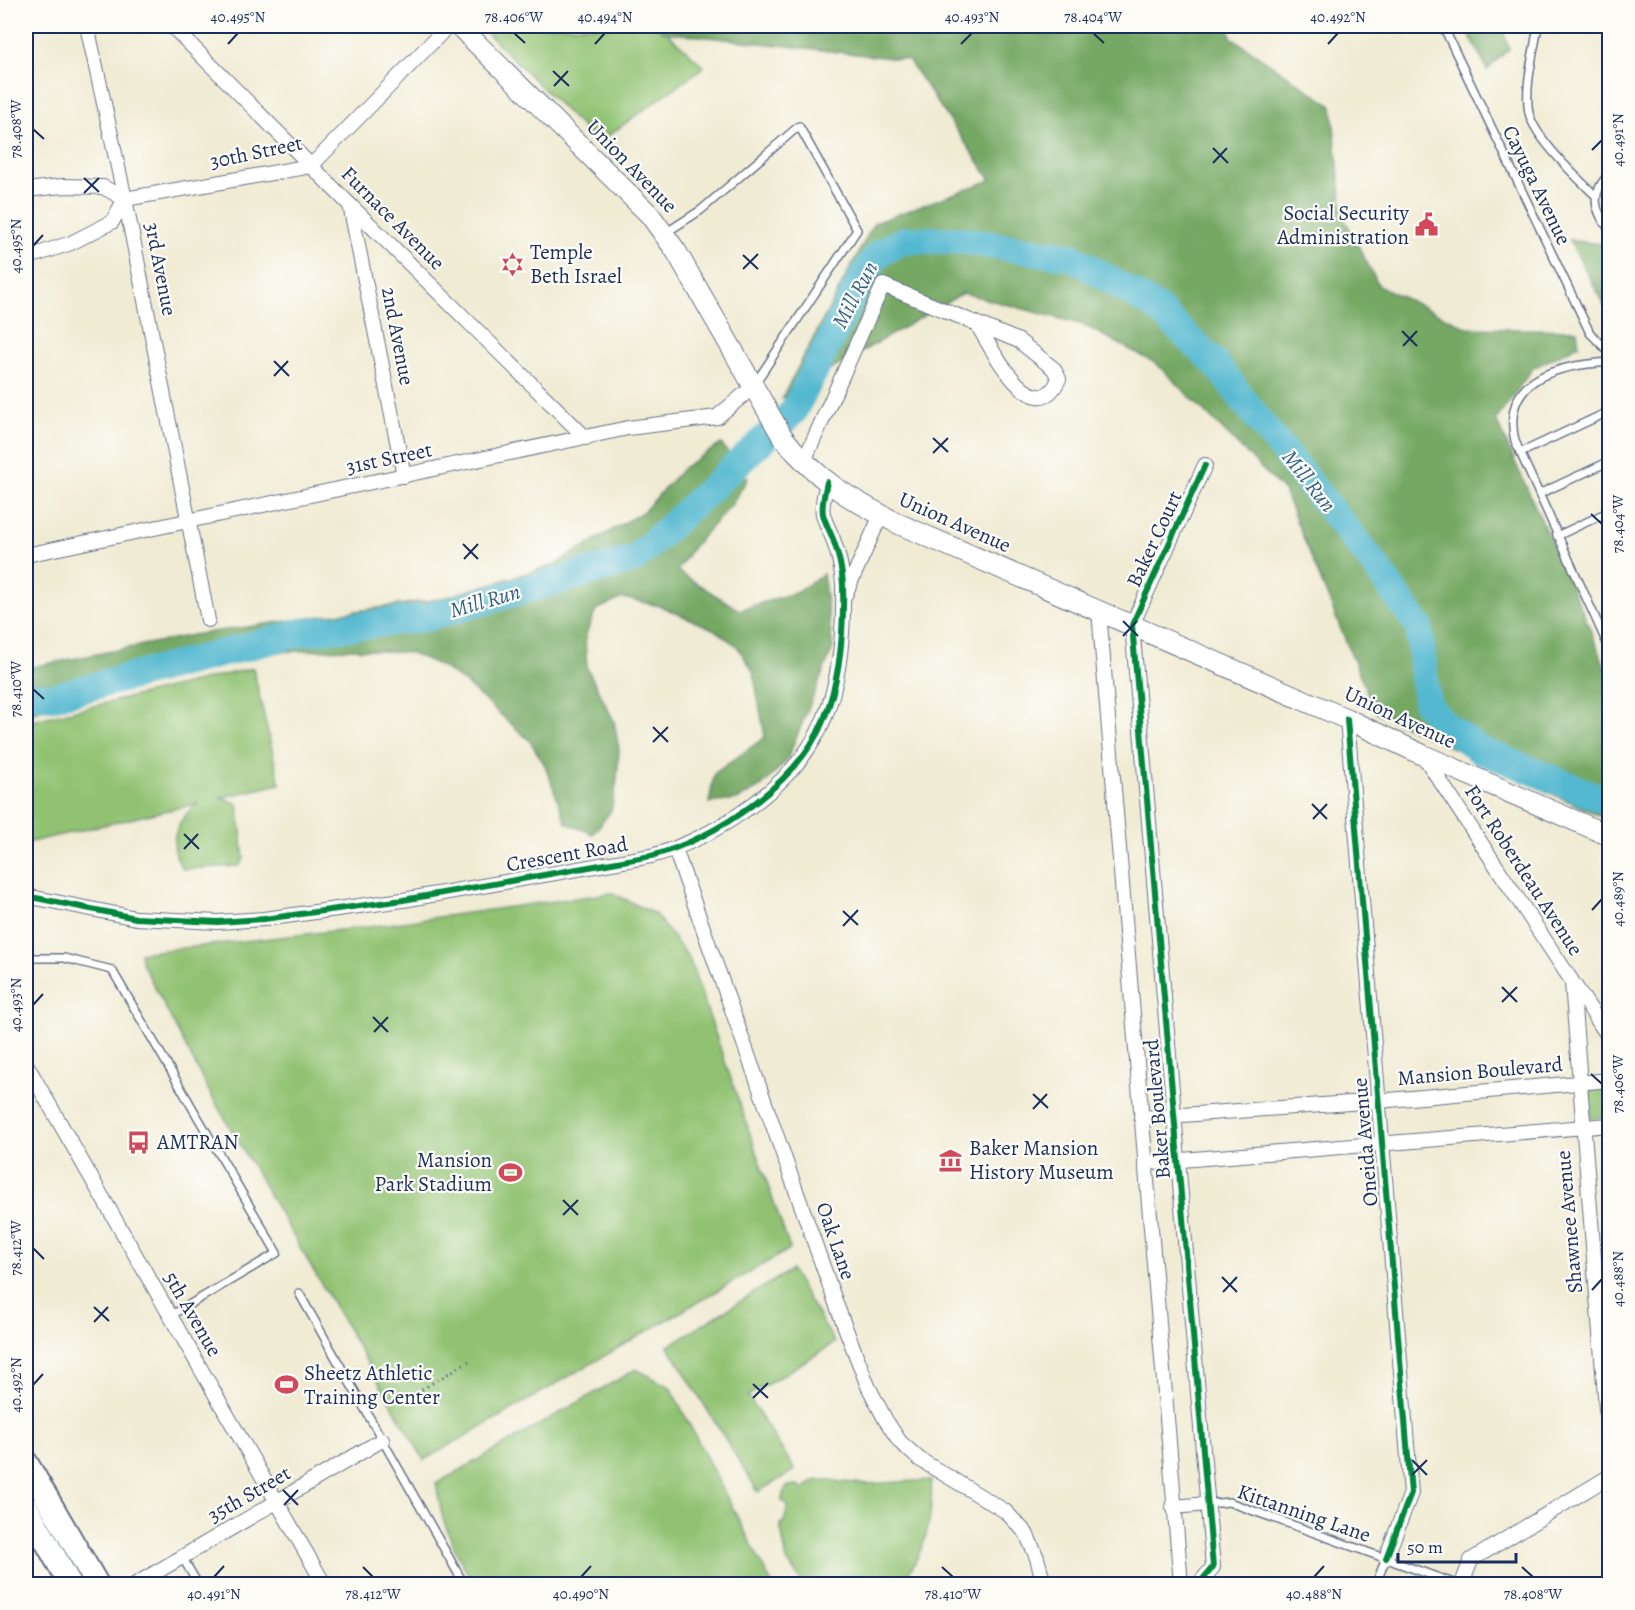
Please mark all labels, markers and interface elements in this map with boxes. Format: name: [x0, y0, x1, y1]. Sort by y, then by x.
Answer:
text: 40.495°N: [211, 7, 266, 27]
text: 78.406°W: [485, 7, 543, 27]
text: 40.494°N: [577, 7, 633, 27]
text: 40.493°N: [945, 7, 999, 27]
text: 78.404°W: [1064, 7, 1122, 27]
text: 40.492°N: [1310, 7, 1366, 27]
text: 78.408°W: [6, 100, 26, 158]
street label: Union Avenue: [580, 113, 684, 219]
text: 40.491°N: [1608, 113, 1628, 167]
street label: Cayuga Avenue: [1496, 120, 1578, 250]
street label: 30th Street: [207, 129, 305, 175]
street label: Furnace Avenue: [335, 160, 451, 276]
place label: Social Security Administration: [1276, 199, 1410, 251]
public building icon: Social Security Administration: [1414, 212, 1440, 238]
text: 40.495°N: [6, 218, 26, 273]
street label: 3rd Avenue: [138, 220, 184, 318]
place label: Temple Beth Israel: [530, 238, 622, 290]
synagogue icon: Temple Beth Israel: [499, 251, 525, 277]
water label: Mill Run: [825, 256, 885, 334]
street label: 2nd Avenue: [375, 285, 421, 387]
street label: 31st Street: [343, 435, 435, 481]
water label: Mill Run: [1275, 443, 1343, 519]
street label: Union Avenue: [895, 485, 1015, 559]
street label: Baker Court: [1119, 486, 1189, 592]
text: 78.404°W: [1608, 495, 1628, 553]
water label: Mill Run: [446, 577, 524, 625]
text: 78.410°W: [6, 661, 26, 717]
street label: Union Avenue: [1340, 679, 1460, 755]
street label: Fort Roberdeau Avenue: [1458, 779, 1590, 961]
street label: Crescent Road: [504, 829, 631, 878]
text: 40.489°N: [1608, 871, 1628, 927]
text: 40.493°N: [6, 978, 26, 1032]
street label: Baker Boulevard: [1137, 1037, 1177, 1180]
street label: Mansion Boulevard: [1396, 1050, 1565, 1092]
text: 78.406°W: [1608, 1055, 1628, 1113]
street label: Oneida Avenue: [1345, 1076, 1385, 1208]
place label: AMTRAN: [156, 1128, 239, 1156]
bus stop icon: AMTRAN: [126, 1129, 152, 1155]
place label: Baker Mansion History Museum: [969, 1134, 1114, 1186]
place label: Mansion Park Stadium: [375, 1146, 492, 1198]
museum icon: Baker Mansion History Museum: [938, 1147, 964, 1173]
street label: Shawnee Avenue: [1549, 1149, 1589, 1295]
sports icon: Mansion Park Stadium: [497, 1159, 523, 1185]
street label: Oak Lane: [810, 1198, 862, 1284]
text: 78.412°W: [6, 1220, 26, 1276]
text: 40.488°N: [1608, 1251, 1628, 1307]
street label: 5th Avenue: [157, 1266, 229, 1362]
text: 40.492°N: [6, 1357, 26, 1413]
place label: Sheetz Athletic Training Center: [304, 1359, 440, 1411]
sports icon: Sheetz Athletic Training Center: [273, 1372, 299, 1398]
street label: 35th Street: [202, 1459, 296, 1529]
street label: Kittanning Lane: [1234, 1477, 1374, 1549]
scale bar: [1398, 1526, 1516, 1564]
text: 50 m: [1407, 1535, 1443, 1559]
text: 40.491°N: [187, 1584, 241, 1604]
text: 78.412°W: [345, 1584, 401, 1604]
text: 40.490°N: [553, 1584, 609, 1604]
text: 78.410°W: [925, 1584, 981, 1604]
text: 40.488°N: [1286, 1584, 1342, 1604]
text: 78.408°W: [1504, 1584, 1562, 1604]

